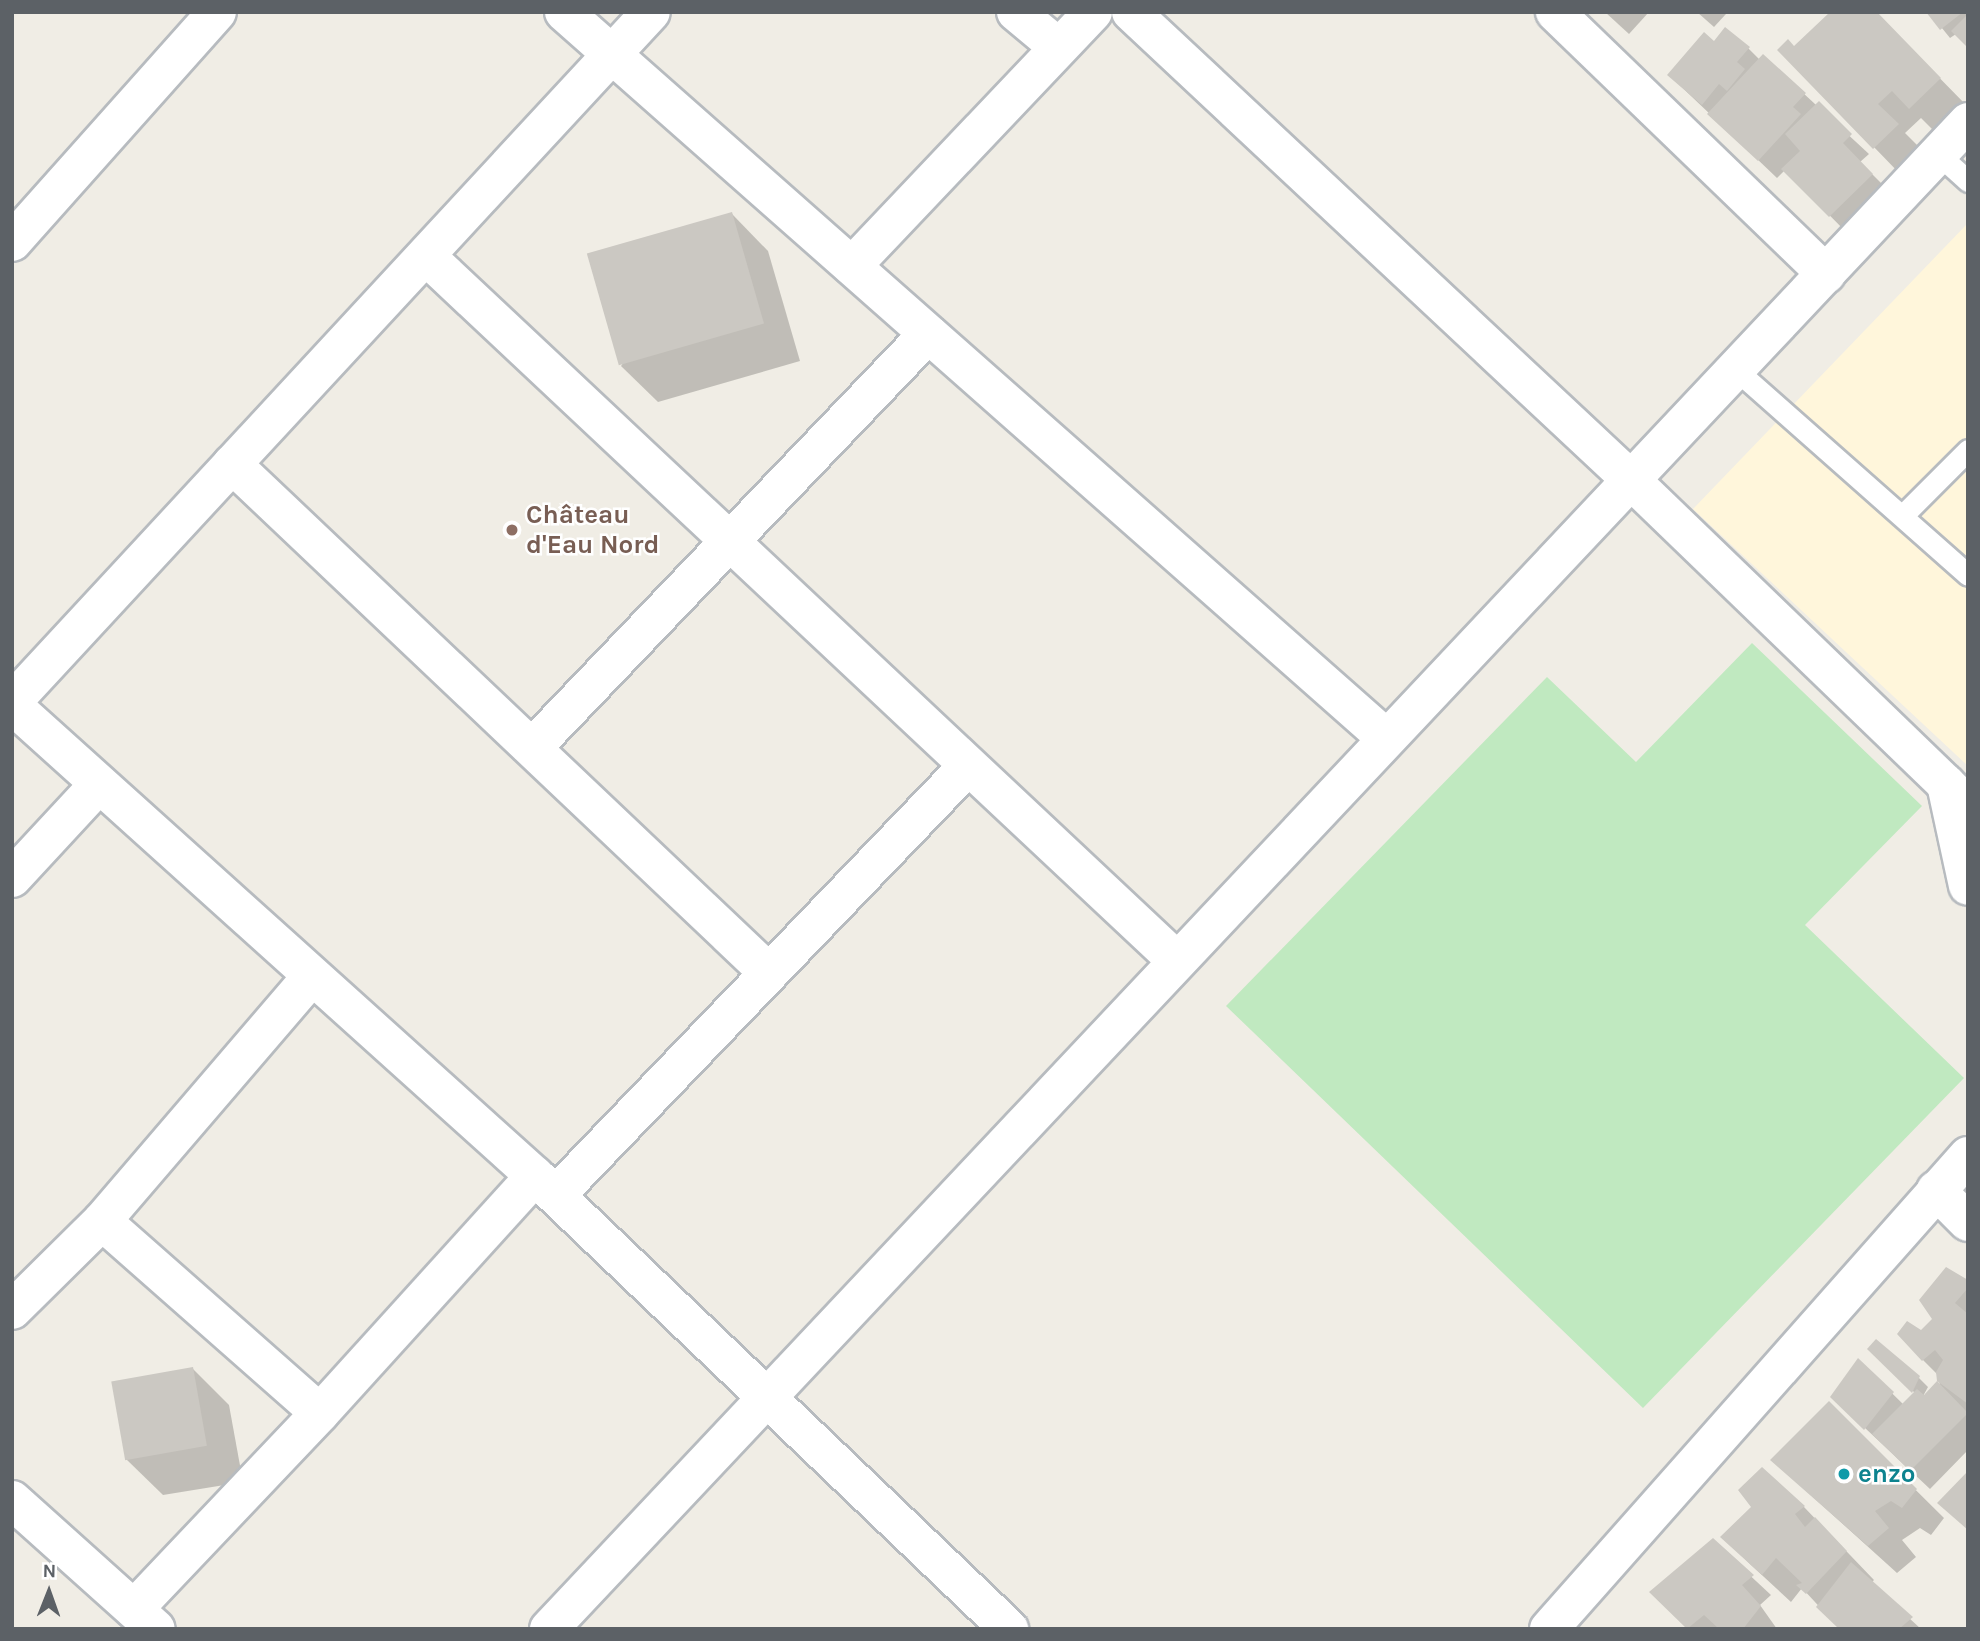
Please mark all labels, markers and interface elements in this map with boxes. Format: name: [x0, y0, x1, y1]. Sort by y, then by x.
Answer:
place label: Château d'Eau Nord: [526, 499, 659, 560]
marker: Château d'Eau Nord: [504, 522, 520, 538]
place label: enzo: [1858, 1458, 1916, 1490]
marker: enzo: [1836, 1466, 1852, 1482]
north arrow: [14, 1557, 84, 1627]
text: N: [42, 1560, 56, 1582]

